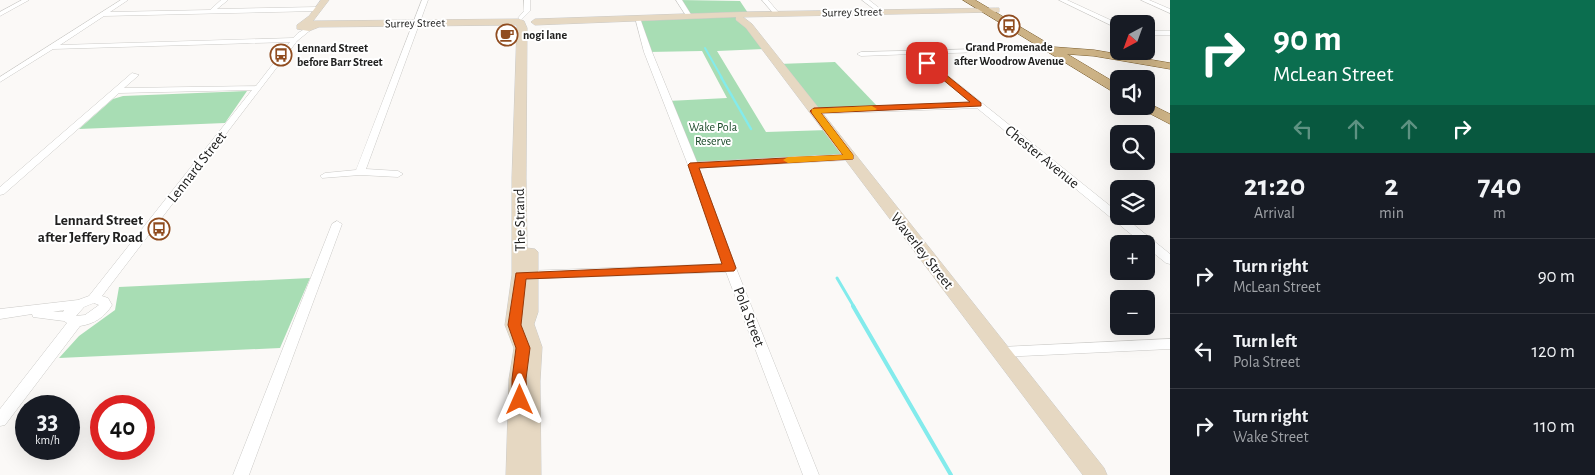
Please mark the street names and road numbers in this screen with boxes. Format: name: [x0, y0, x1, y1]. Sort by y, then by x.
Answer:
street label: Surrey Street: [822, 5, 882, 20]
street label: Surrey Street: [385, 16, 445, 31]
street label: Chester Avenue: [1002, 123, 1082, 191]
street label: Lennard Street: [165, 129, 229, 205]
street label: The Strand: [512, 188, 528, 252]
street label: Waverley Street: [888, 210, 956, 292]
street label: Pola Street: [731, 285, 767, 349]

